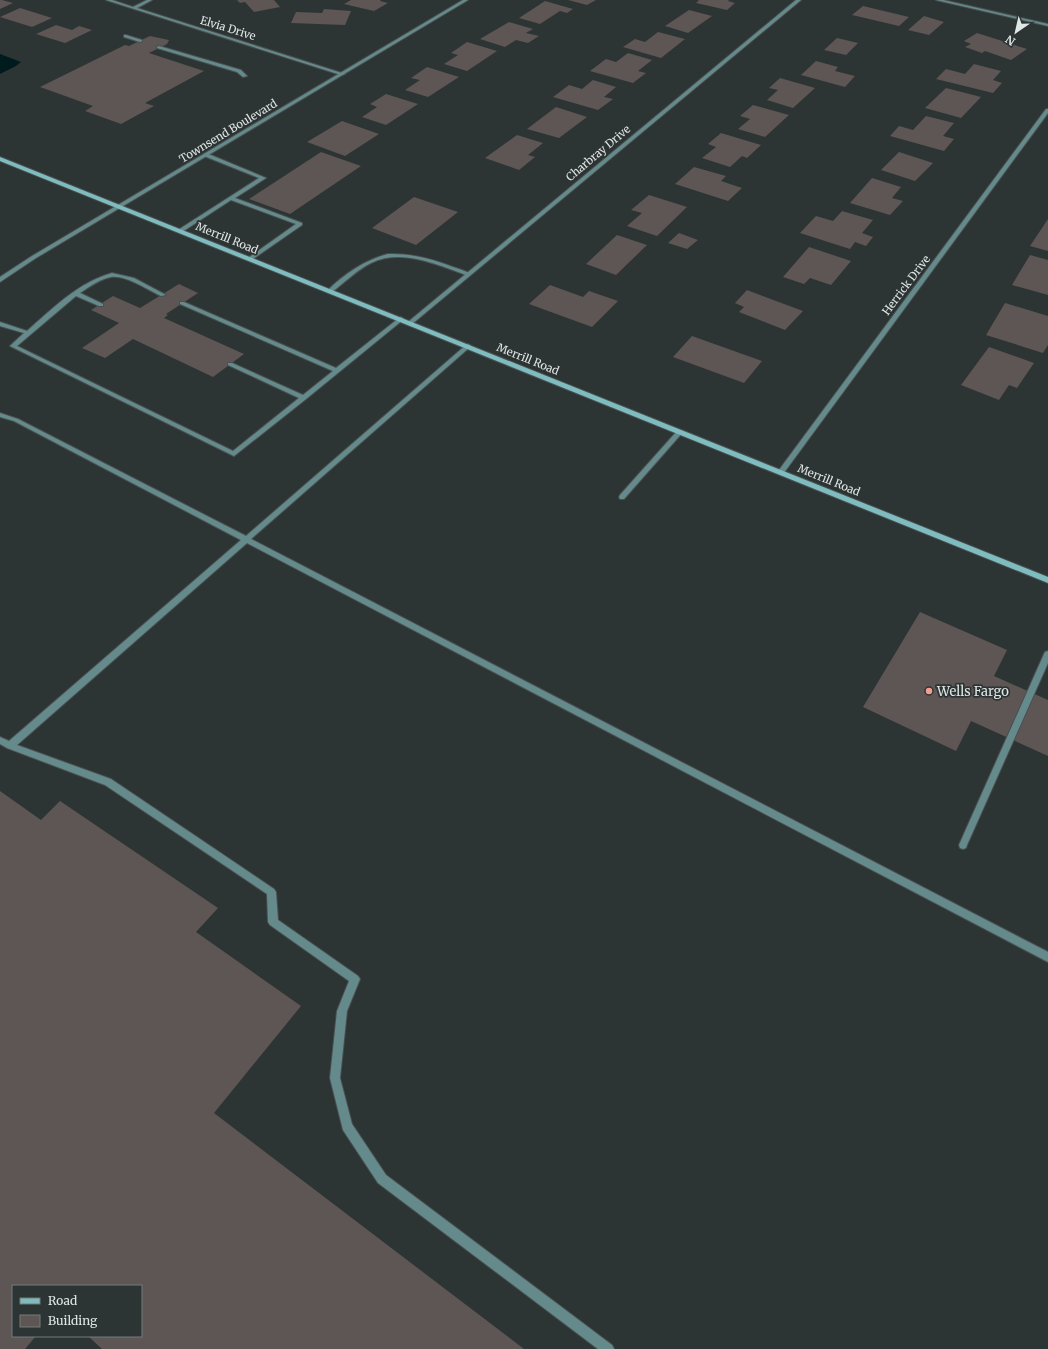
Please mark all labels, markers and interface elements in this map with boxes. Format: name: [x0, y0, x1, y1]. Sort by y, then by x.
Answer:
north arrow: [996, 12, 1036, 52]
street label: Elvia Drive: [199, 13, 258, 43]
text: N: [1003, 32, 1018, 49]
street label: Townsend Boulevard: [177, 96, 280, 166]
street label: Charbray Drive: [563, 122, 633, 184]
street label: Merrill Road: [194, 219, 261, 257]
street label: Herrick Drive: [879, 252, 933, 318]
street label: Merrill Road: [495, 340, 562, 378]
street label: Merrill Road: [796, 461, 863, 499]
place label: Wells Fargo: [936, 683, 1009, 700]
marker: Wells Fargo: [924, 686, 934, 696]
legend: [12, 1285, 142, 1337]
text: Road: [48, 1293, 77, 1308]
text: Building: [48, 1313, 98, 1328]

